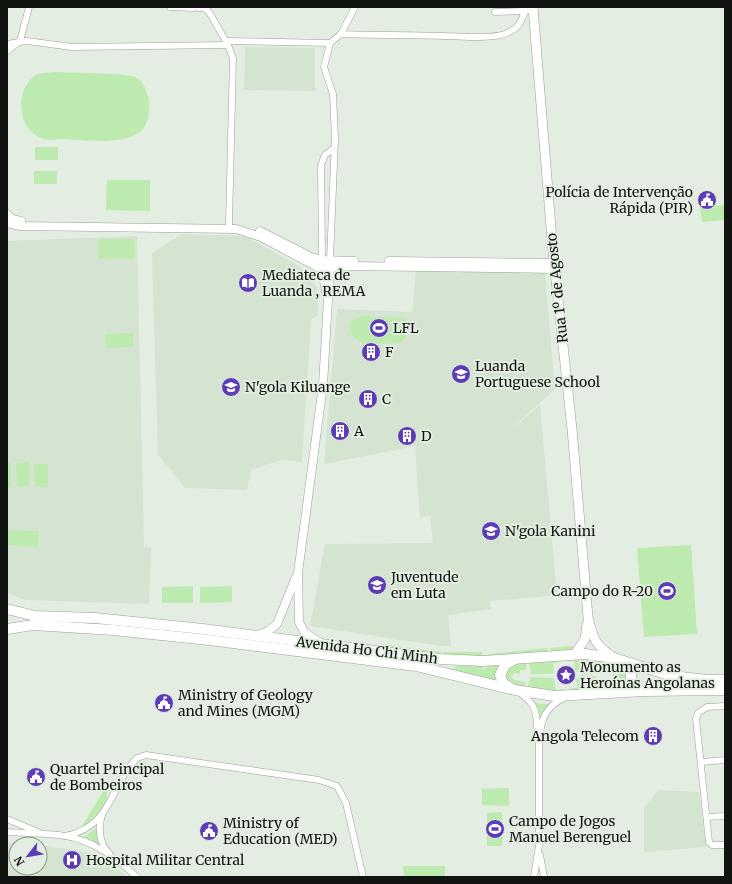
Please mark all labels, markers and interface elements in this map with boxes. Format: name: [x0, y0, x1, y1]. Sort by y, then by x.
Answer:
place label: Polícia de Intervenção Rápida (PIR): [545, 183, 693, 217]
public building icon: Polícia de Intervenção Rápida (PIR): [696, 189, 718, 211]
street label: Rua 1º de Agosto: [542, 232, 572, 344]
place label: Mediateca de Luanda , REMA: [262, 266, 365, 300]
library icon: Mediateca de Luanda , REMA: [237, 272, 259, 294]
sports icon: LFL: [368, 317, 390, 339]
place label: LFL: [393, 319, 419, 337]
building icon: F: [360, 341, 382, 363]
place label: F: [385, 343, 394, 361]
place label: Luanda Portuguese School: [475, 357, 601, 391]
school or university icon: Luanda Portuguese School: [450, 363, 472, 385]
school or university icon: N'gola Kiluange: [220, 376, 242, 398]
place label: N'gola Kiluange: [245, 378, 350, 396]
building icon: C: [357, 388, 379, 410]
place label: C: [382, 390, 391, 408]
building icon: A: [329, 420, 351, 442]
place label: A: [353, 422, 364, 440]
building icon: D: [396, 425, 418, 447]
place label: D: [421, 427, 432, 445]
school or university icon: N'gola Kanini: [480, 520, 502, 542]
place label: N'gola Kanini: [505, 522, 596, 540]
place label: Juventude em Luta: [390, 568, 459, 602]
school or university icon: Juventude em Luta: [366, 574, 388, 596]
sports icon: Campo do R-20: [656, 580, 678, 602]
place label: Campo do R-20: [551, 582, 653, 600]
street label: Avenida Ho Chi Minh: [294, 632, 439, 668]
place label: Monumento as Heroínas Angolanas: [580, 658, 715, 692]
place icon: Monumento as Heroínas Angolanas: [555, 664, 577, 686]
place label: Ministry of Geology and Mines (MGM): [178, 686, 314, 720]
public building icon: Ministry of Geology and Mines (MGM): [153, 692, 175, 714]
building icon: Angola Telecom: [642, 725, 664, 747]
place label: Angola Telecom: [530, 727, 639, 745]
place label: Quartel Principal de Bombeiros: [50, 760, 165, 794]
public building icon: Quartel Principal de Bombeiros: [25, 766, 47, 788]
place label: Campo de Jogos Manuel Berenguel: [509, 812, 632, 846]
place label: Ministry of Education (MED): [223, 814, 337, 848]
sports icon: Campo de Jogos Manuel Berenguel: [484, 818, 506, 840]
public building icon: Ministry of Education (MED): [198, 820, 220, 842]
north arrow: [8, 836, 48, 876]
hospital icon: Hospital Militar Central: [61, 849, 83, 871]
place label: Hospital Militar Central: [86, 851, 245, 869]
text: N: [11, 854, 28, 868]

